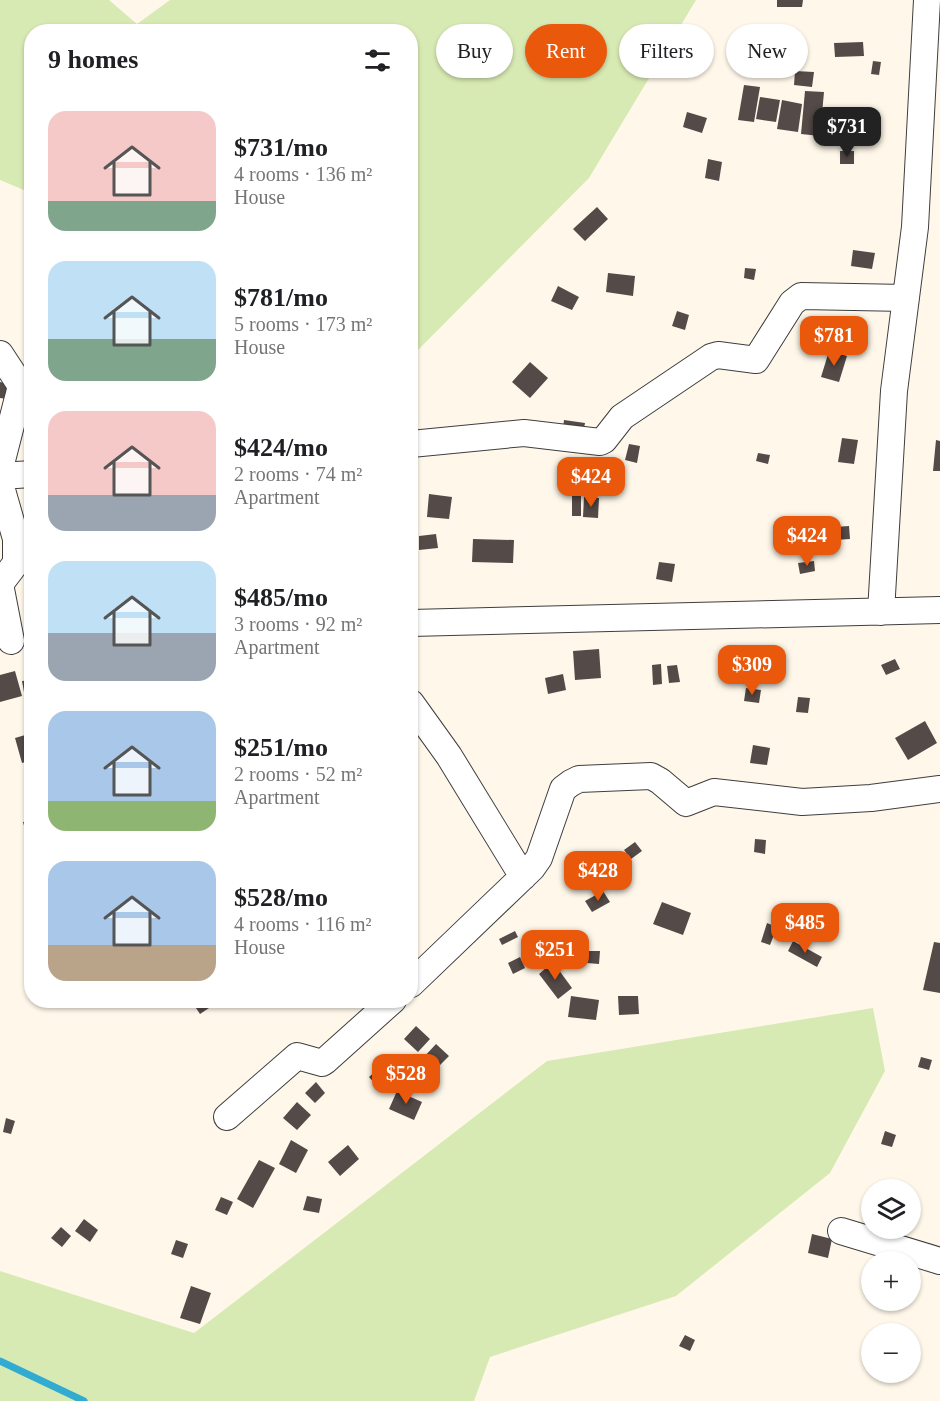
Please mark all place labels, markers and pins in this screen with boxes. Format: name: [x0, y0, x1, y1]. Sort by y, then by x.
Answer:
pin: $731: [811, 107, 883, 158]
pin: $781: [798, 316, 870, 367]
pin: $424: [555, 457, 627, 508]
pin: $424: [771, 516, 843, 567]
pin: $309: [716, 645, 788, 696]
pin: $428: [562, 851, 634, 902]
pin: $485: [769, 903, 841, 954]
pin: $251: [519, 930, 591, 981]
pin: $528: [370, 1054, 442, 1105]

